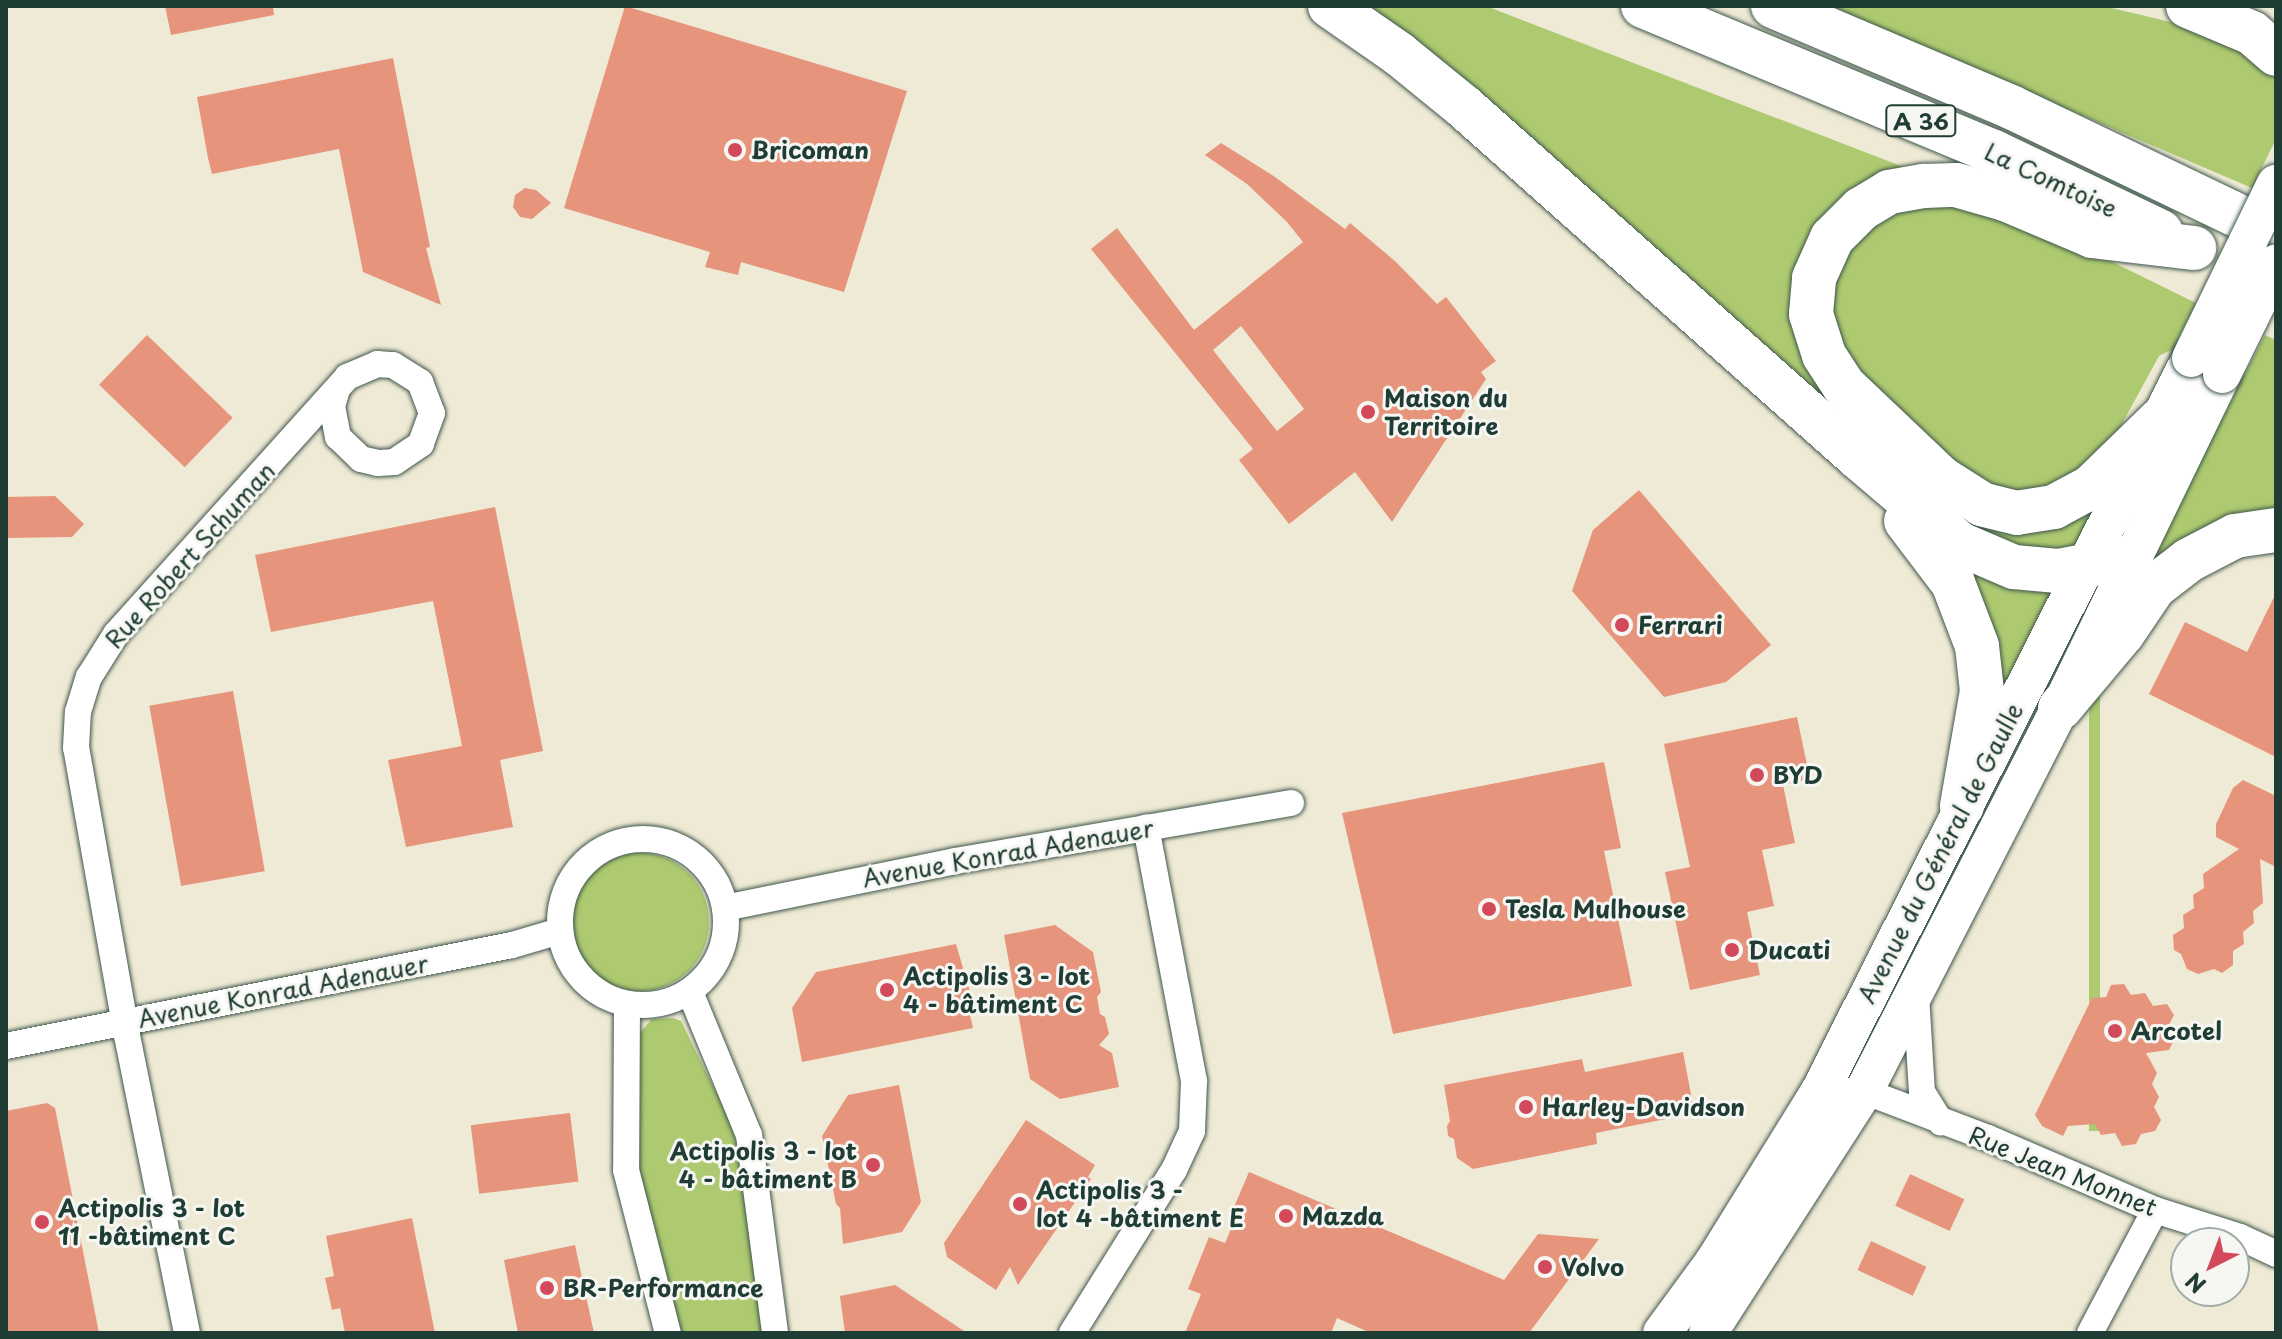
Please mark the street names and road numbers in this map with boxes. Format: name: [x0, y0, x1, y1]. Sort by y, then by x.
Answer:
road number: A 36: [1885, 103, 1957, 139]
street label: La Comtoise: [1980, 137, 2122, 223]
street label: Rue Robert Schuman: [98, 455, 282, 655]
street label: Avenue du Général de Gaulle: [1851, 697, 2029, 1009]
street label: Avenue Konrad Adenauer: [861, 813, 1155, 893]
street label: Avenue Konrad Adenauer: [136, 949, 430, 1033]
street label: Rue Jean Monnet: [1963, 1119, 2163, 1223]

